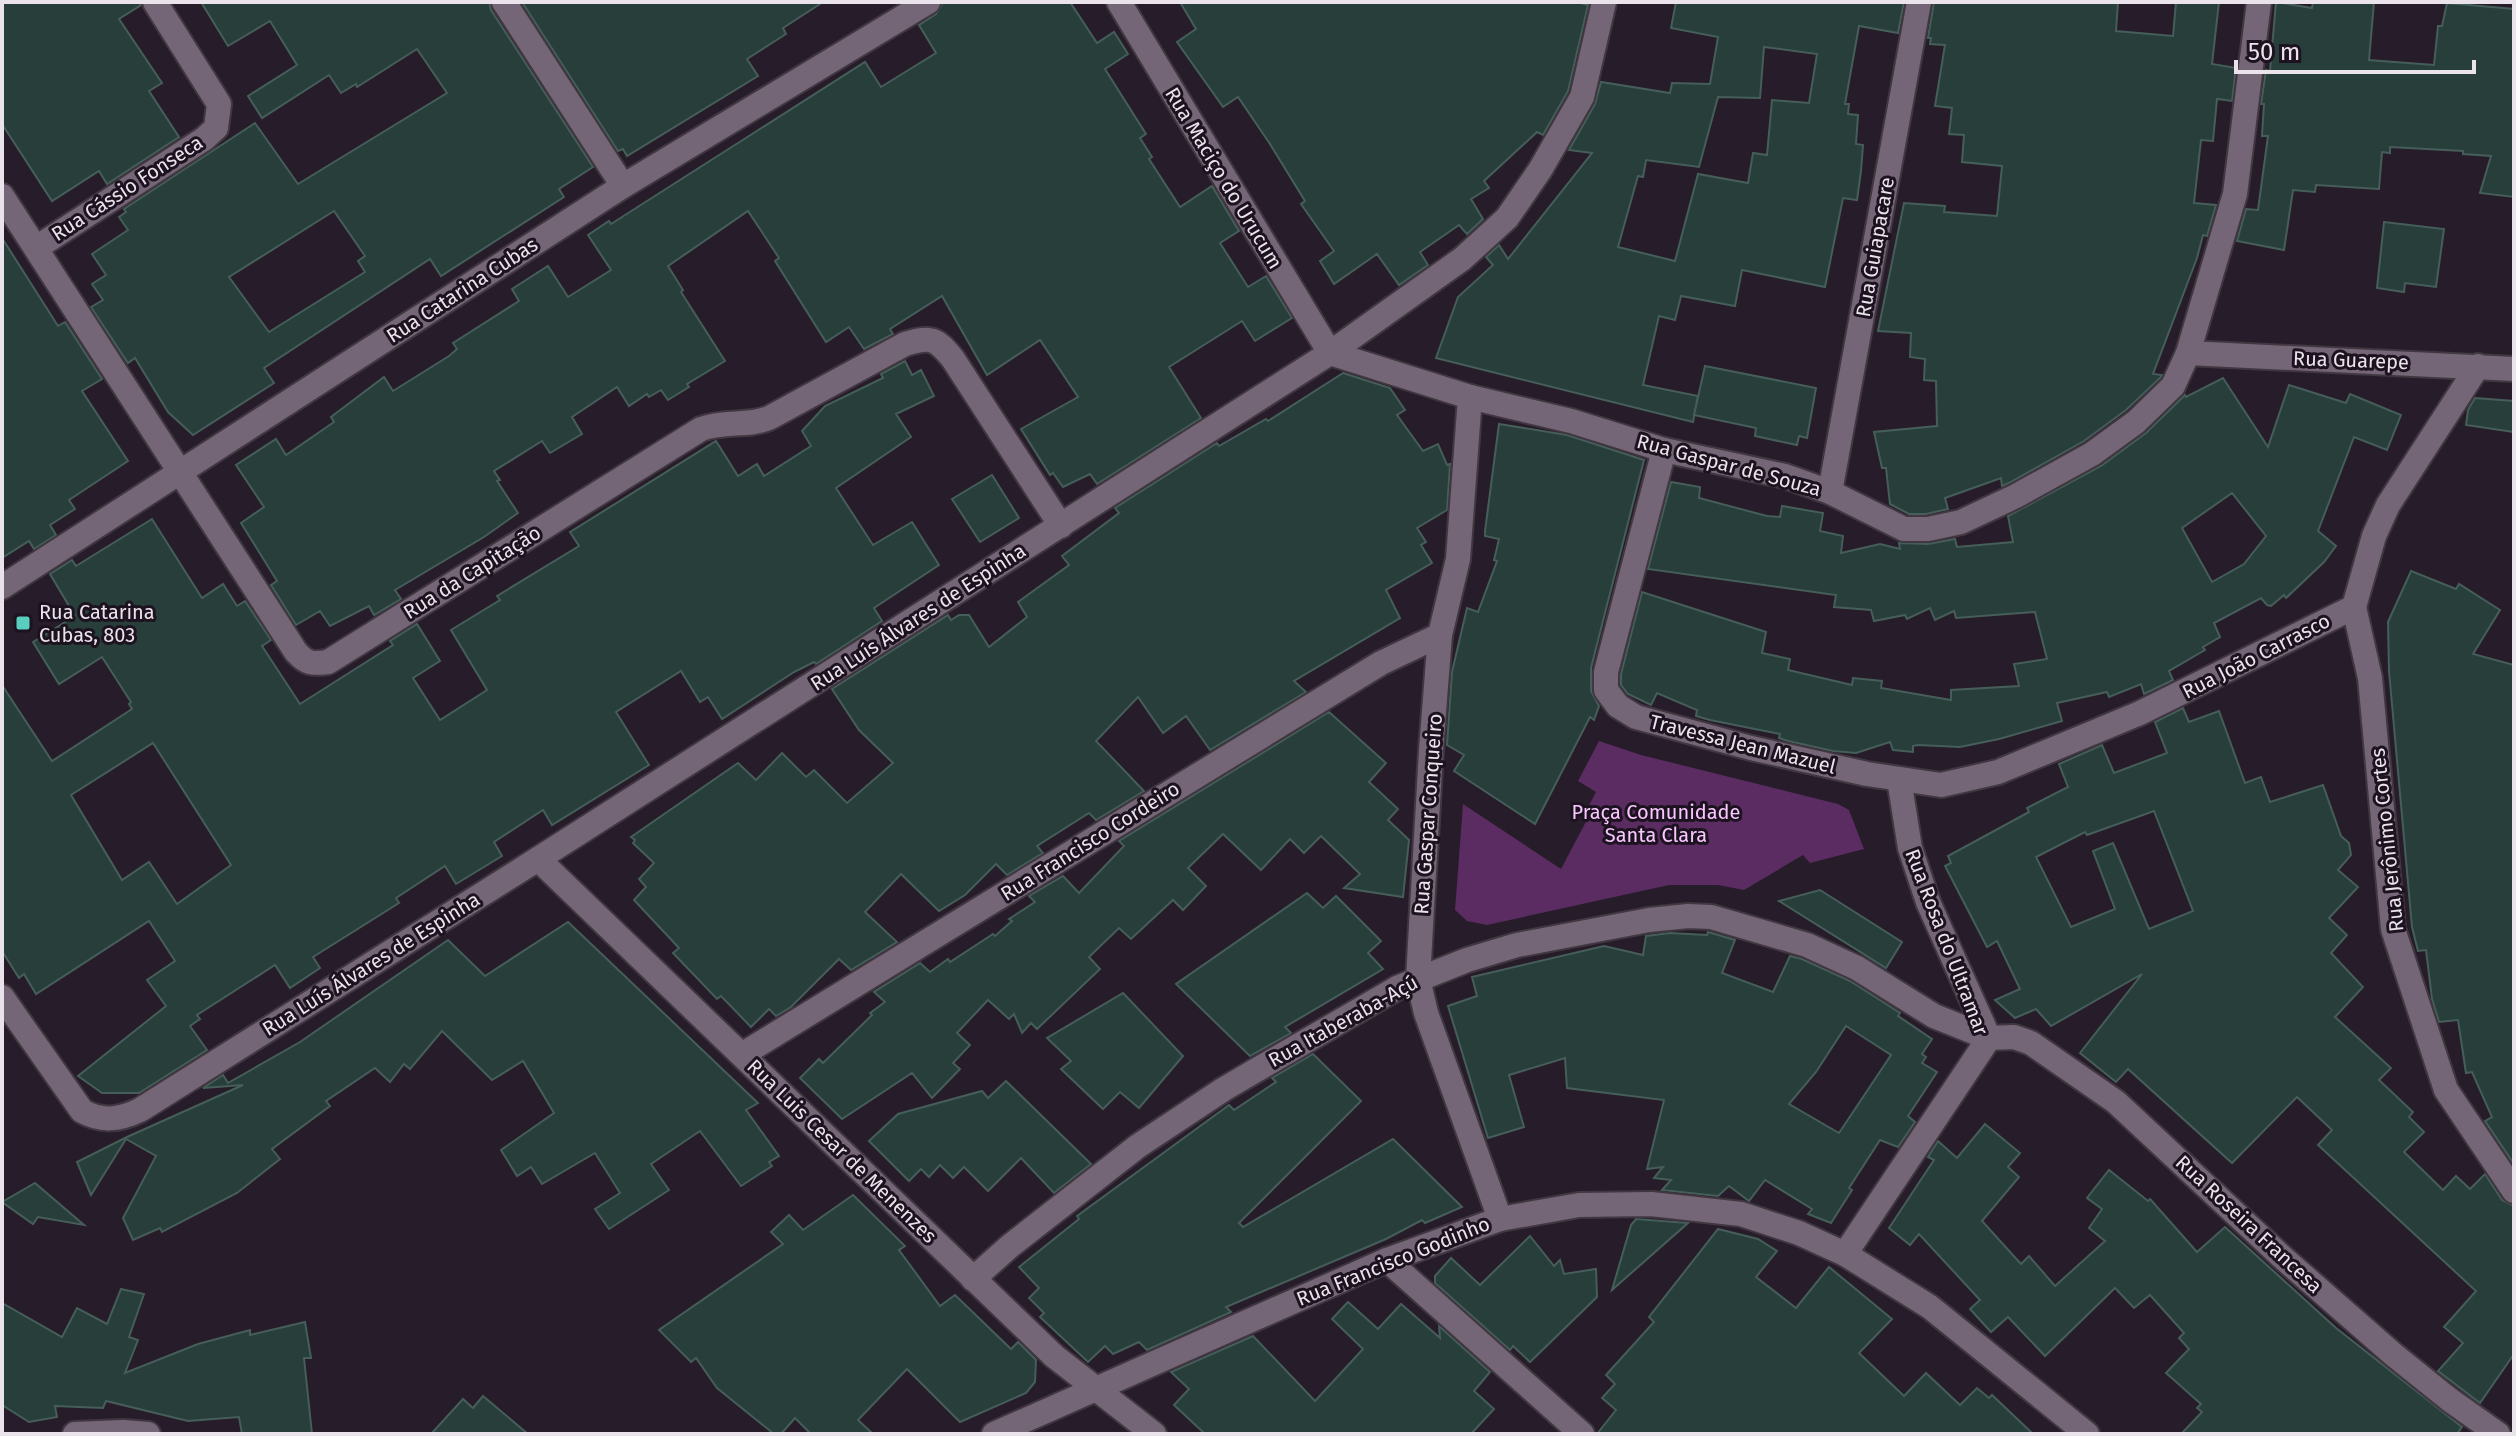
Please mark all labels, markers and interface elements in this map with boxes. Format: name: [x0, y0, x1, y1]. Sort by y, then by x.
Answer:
scale bar: [2236, 24, 2474, 74]
text: 50 m: [2248, 38, 2300, 66]
street label: Rua Maciço do Urucum: [1159, 83, 1288, 274]
street label: Rua Cássio Fonseca: [47, 130, 207, 246]
street label: Rua Guiapacare: [1851, 175, 1899, 319]
street label: Rua Catarina Cubas: [382, 232, 542, 348]
street label: Rua Guarepe: [2293, 346, 2409, 374]
street label: Rua Gaspar de Souza: [1634, 429, 1824, 501]
street label: Rua da Capitação: [399, 520, 546, 625]
street label: Rua Luís Álvares de Espinha: [806, 538, 1030, 696]
place label: Rua Catarina Cubas, 803: [39, 600, 155, 647]
street label: Rua João Carrasco: [2178, 608, 2334, 704]
marker: Rua Catarina Cubas, 803: [14, 614, 32, 632]
street label: Travessa Jean Mazuel: [1648, 709, 1838, 779]
street label: Rua Gaspar Conqueiro: [1409, 713, 1447, 915]
street label: Rua Jerônimo Cortes: [2365, 747, 2409, 933]
street label: Rua Francisco Cordeiro: [996, 776, 1184, 906]
park label: Praça Comunidade Santa Clara: [1572, 800, 1740, 847]
street label: Rua Rosa do Ultramar: [1900, 845, 1994, 1039]
street label: Rua Luís Álvares de Espinha: [258, 887, 484, 1041]
street label: Rua Itaberaba-Açú: [1264, 970, 1422, 1073]
street label: Rua Luis Cesar de Menenzes: [742, 1054, 942, 1248]
street label: Rua Roseira Francesa: [2171, 1150, 2327, 1298]
street label: Rua Francisco Godinho: [1293, 1211, 1493, 1311]

